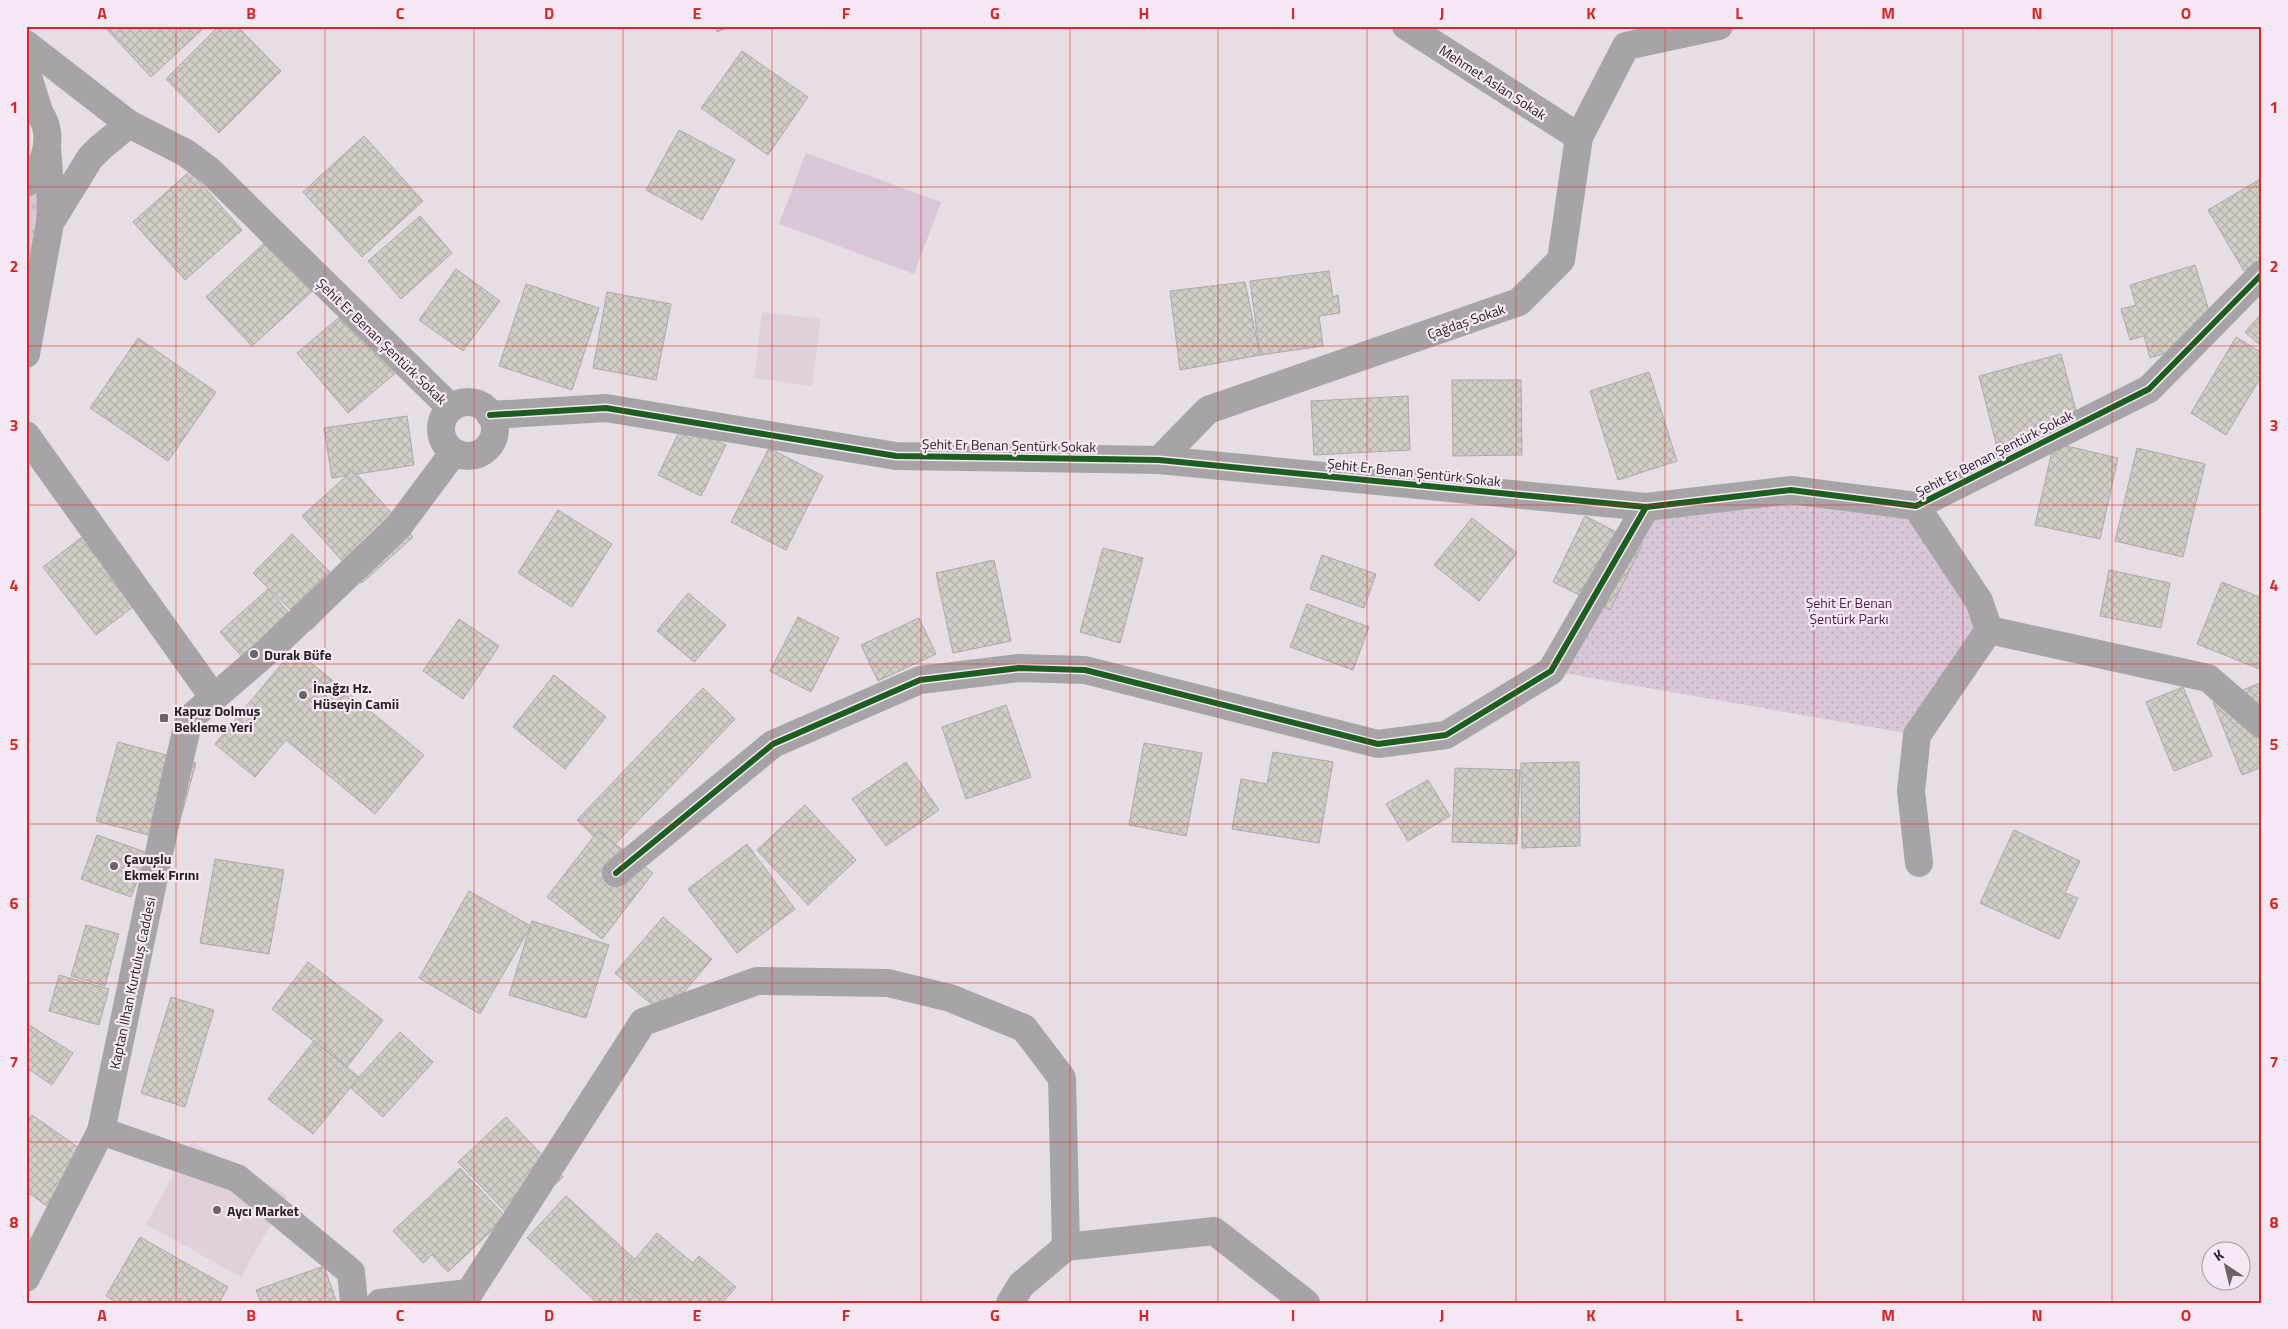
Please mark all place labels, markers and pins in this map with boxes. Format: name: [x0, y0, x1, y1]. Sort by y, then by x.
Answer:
place label: Durak Büfe: [264, 644, 332, 665]
marker: Durak Büfe: [248, 648, 260, 660]
place label: İnağzı Hz. Hüseyin Camii: [313, 677, 399, 714]
marker: İnağzı Hz. Hüseyin Camii: [297, 689, 309, 701]
place label: Kapuz Dolmuş Bekleme Yeri: [174, 700, 261, 737]
marker: Kapuz Dolmuş Bekleme Yeri: [158, 712, 170, 724]
place label: Çavuşlu Ekmek Fırını: [124, 848, 199, 885]
marker: Çavuşlu Ekmek Fırını: [108, 860, 120, 872]
place label: Aycı Market: [227, 1200, 299, 1221]
marker: Aycı Market: [211, 1204, 223, 1216]

